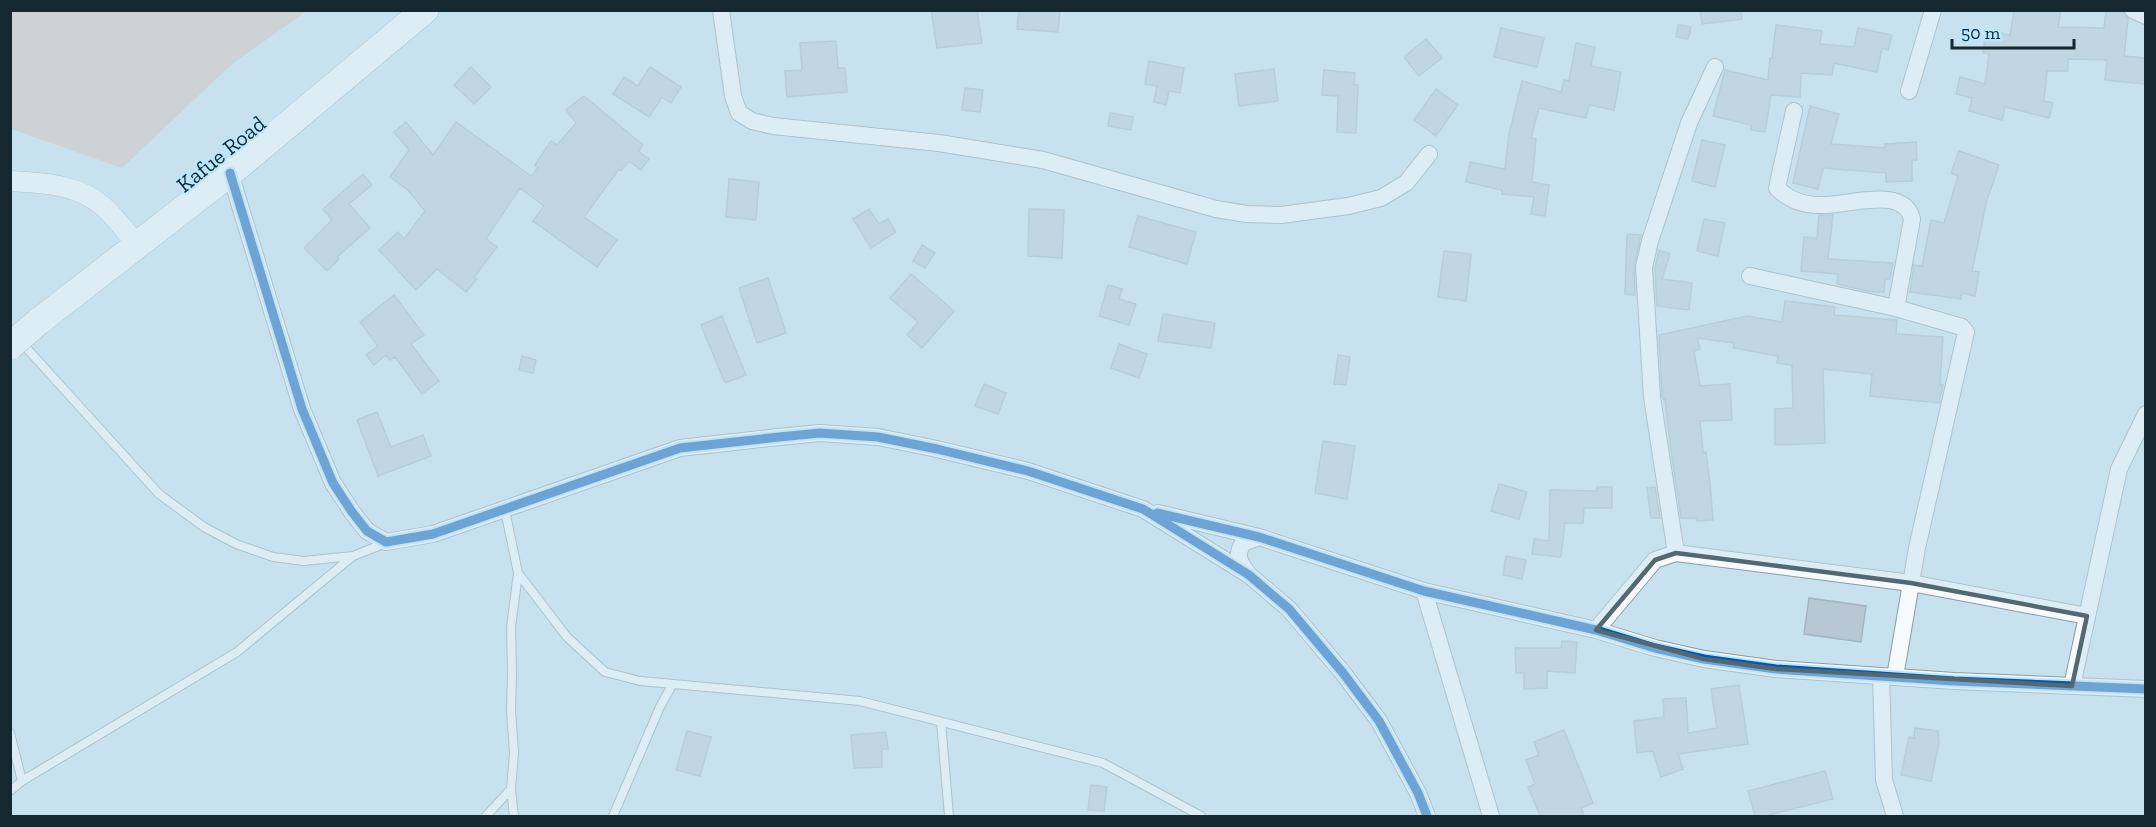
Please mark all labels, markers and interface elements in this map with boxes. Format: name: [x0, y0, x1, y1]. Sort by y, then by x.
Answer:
scale bar: [1952, 12, 2074, 50]
text: 50 m: [1961, 22, 2001, 44]
street label: Kafue Road: [171, 110, 271, 198]

